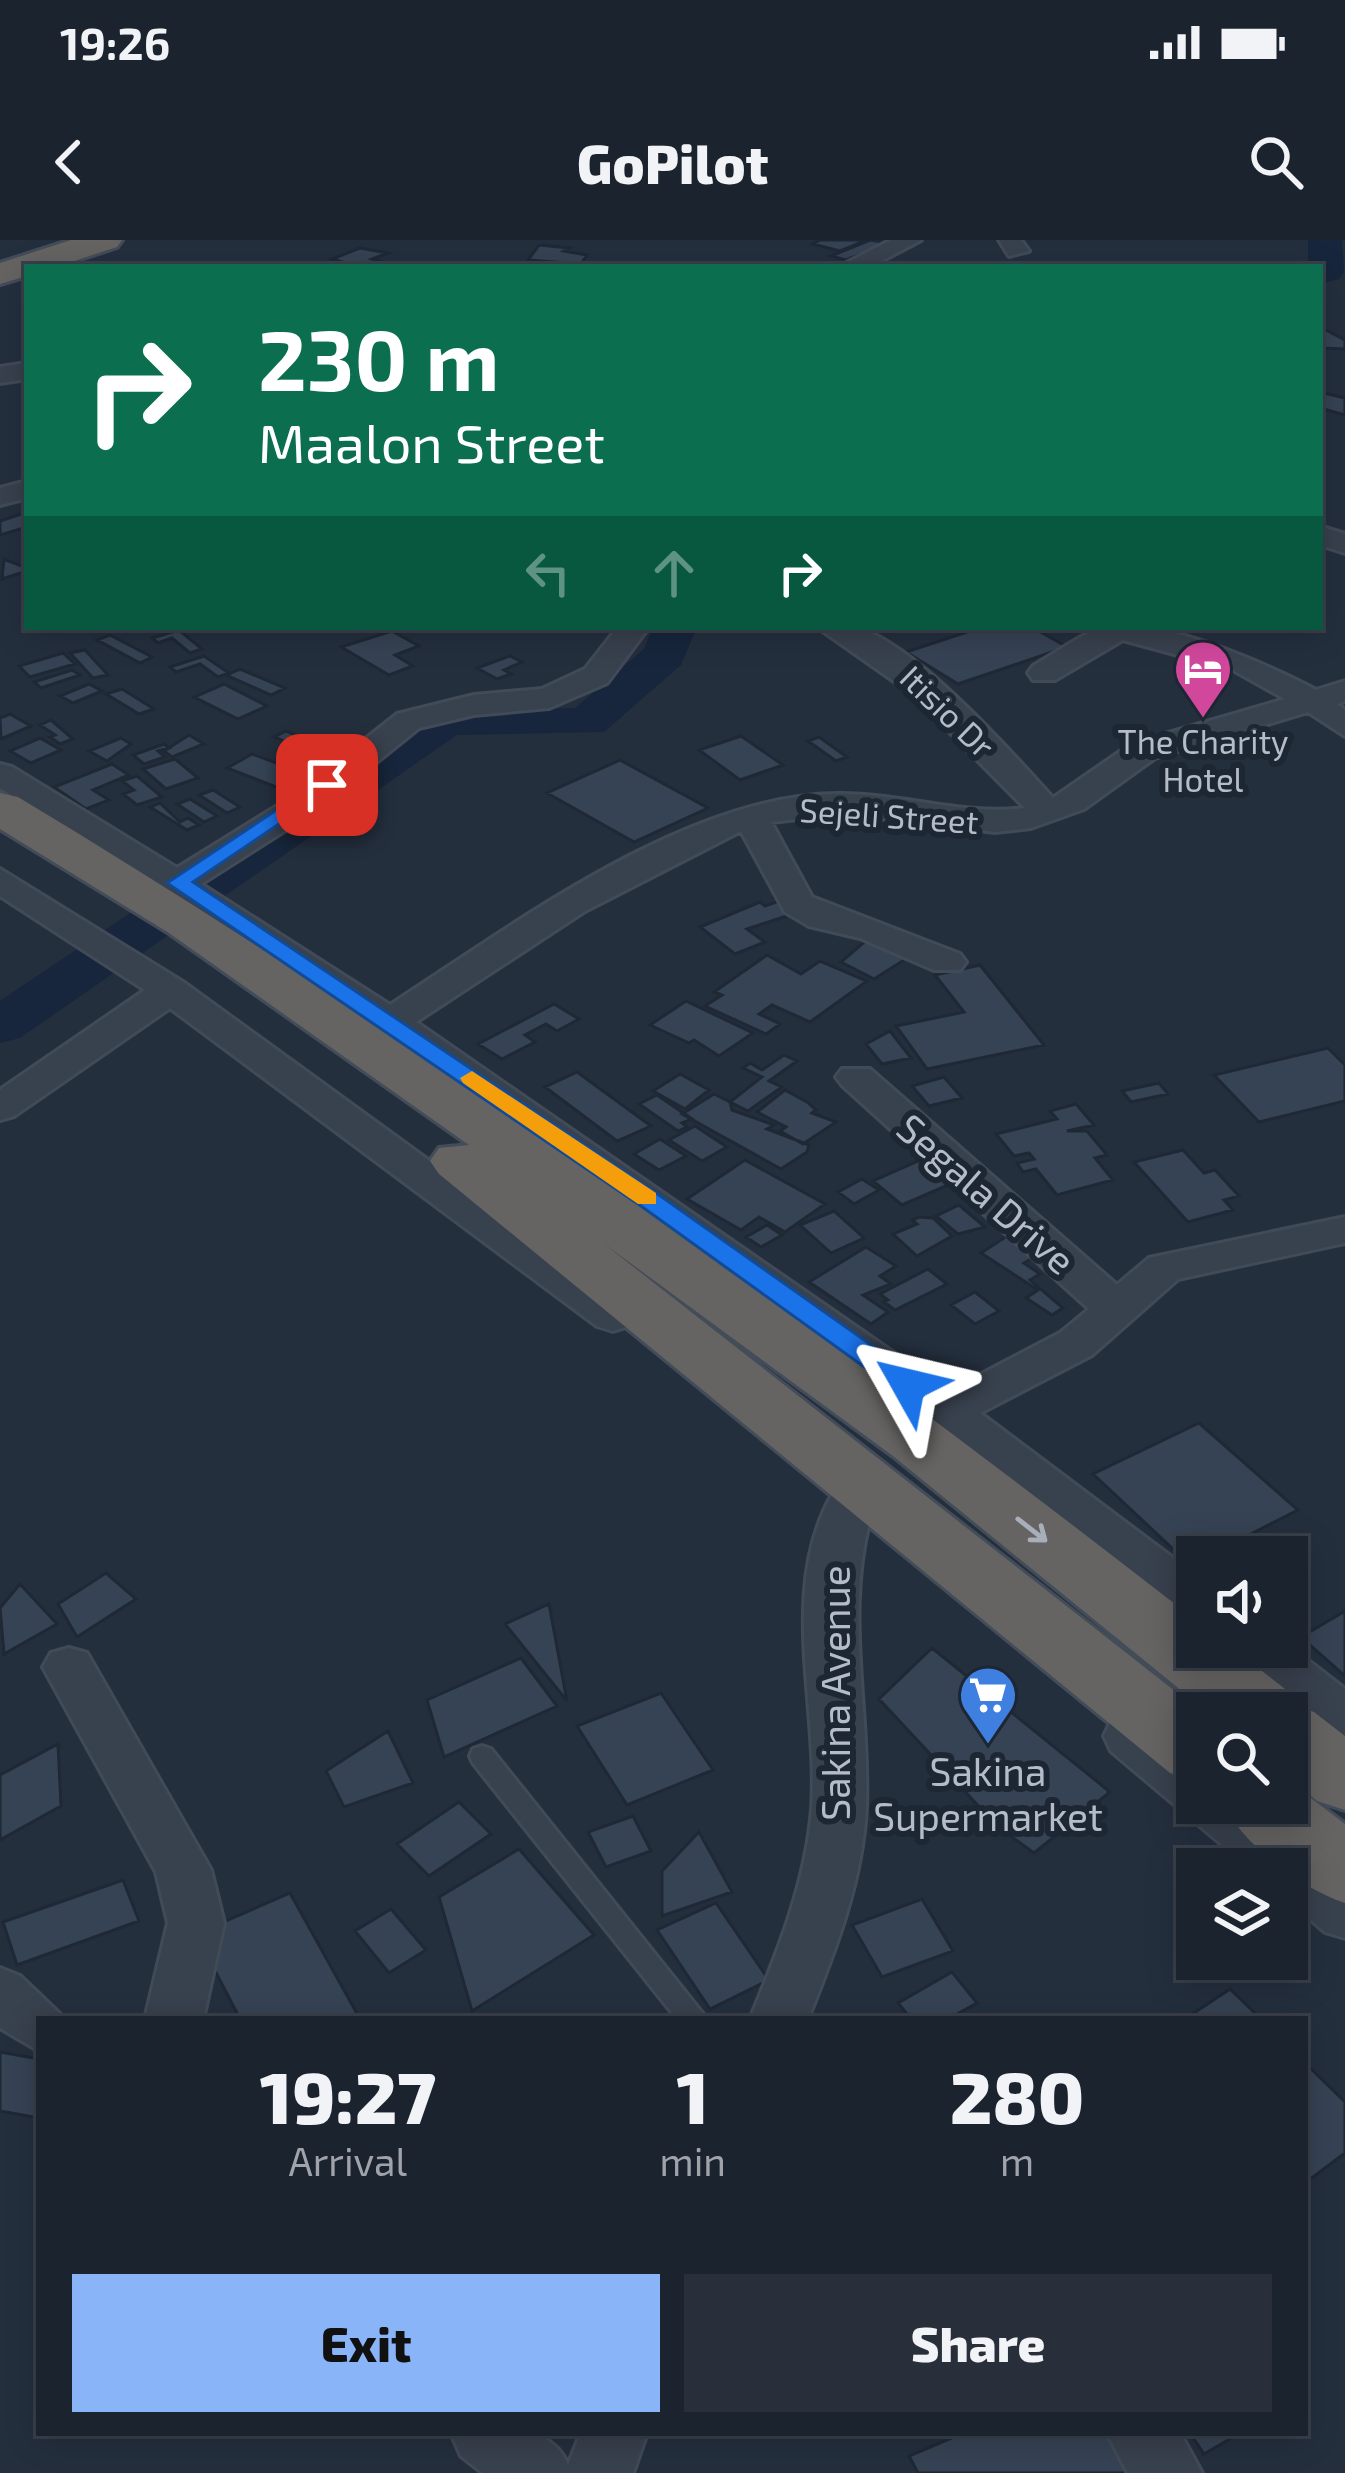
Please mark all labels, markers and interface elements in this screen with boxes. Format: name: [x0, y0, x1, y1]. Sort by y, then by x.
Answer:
text: 19:26: [60, 15, 170, 69]
icon: back: [36, 129, 102, 195]
icon: search: [1243, 129, 1309, 195]
text: GoPilot: [577, 130, 768, 195]
text: 230 m: [258, 307, 500, 408]
icon: right: [60, 312, 216, 468]
text: Maalon Street: [258, 409, 605, 474]
icon: left: [515, 540, 581, 606]
icon: ahead: [641, 540, 707, 606]
icon: right: [767, 540, 833, 606]
hotel icon: The Charity Hotel: [1172, 638, 1234, 720]
street label: Itisio Dr: [893, 656, 1003, 766]
place label: The Charity Hotel: [1118, 721, 1288, 799]
pin: [276, 734, 378, 836]
icon: arrive: [294, 752, 360, 818]
street label: Sejeli Street: [798, 789, 980, 841]
street label: Segala Drive: [889, 1103, 1085, 1283]
position arrow: [845, 1322, 971, 1448]
one-way arrow: [1016, 1516, 1048, 1543]
map controls: [1176, 1536, 1308, 1980]
button: sound: [1176, 1536, 1308, 1668]
street label: Sakina Avenue: [811, 1565, 858, 1821]
supermarket icon: Sakina Supermarket: [957, 1664, 1019, 1746]
button: search: [1176, 1692, 1308, 1824]
place label: Sakina Supermarket: [873, 1747, 1103, 1839]
button: layers: [1176, 1848, 1308, 1980]
text: 19:27: [260, 2052, 436, 2138]
text: 1: [677, 2052, 709, 2138]
text: 280: [950, 2052, 1084, 2138]
text: Arrival: [288, 2137, 407, 2184]
text: min: [660, 2137, 726, 2184]
text: m: [1000, 2137, 1034, 2184]
button: Exit: [72, 2274, 660, 2412]
button: Share: [684, 2274, 1272, 2412]

